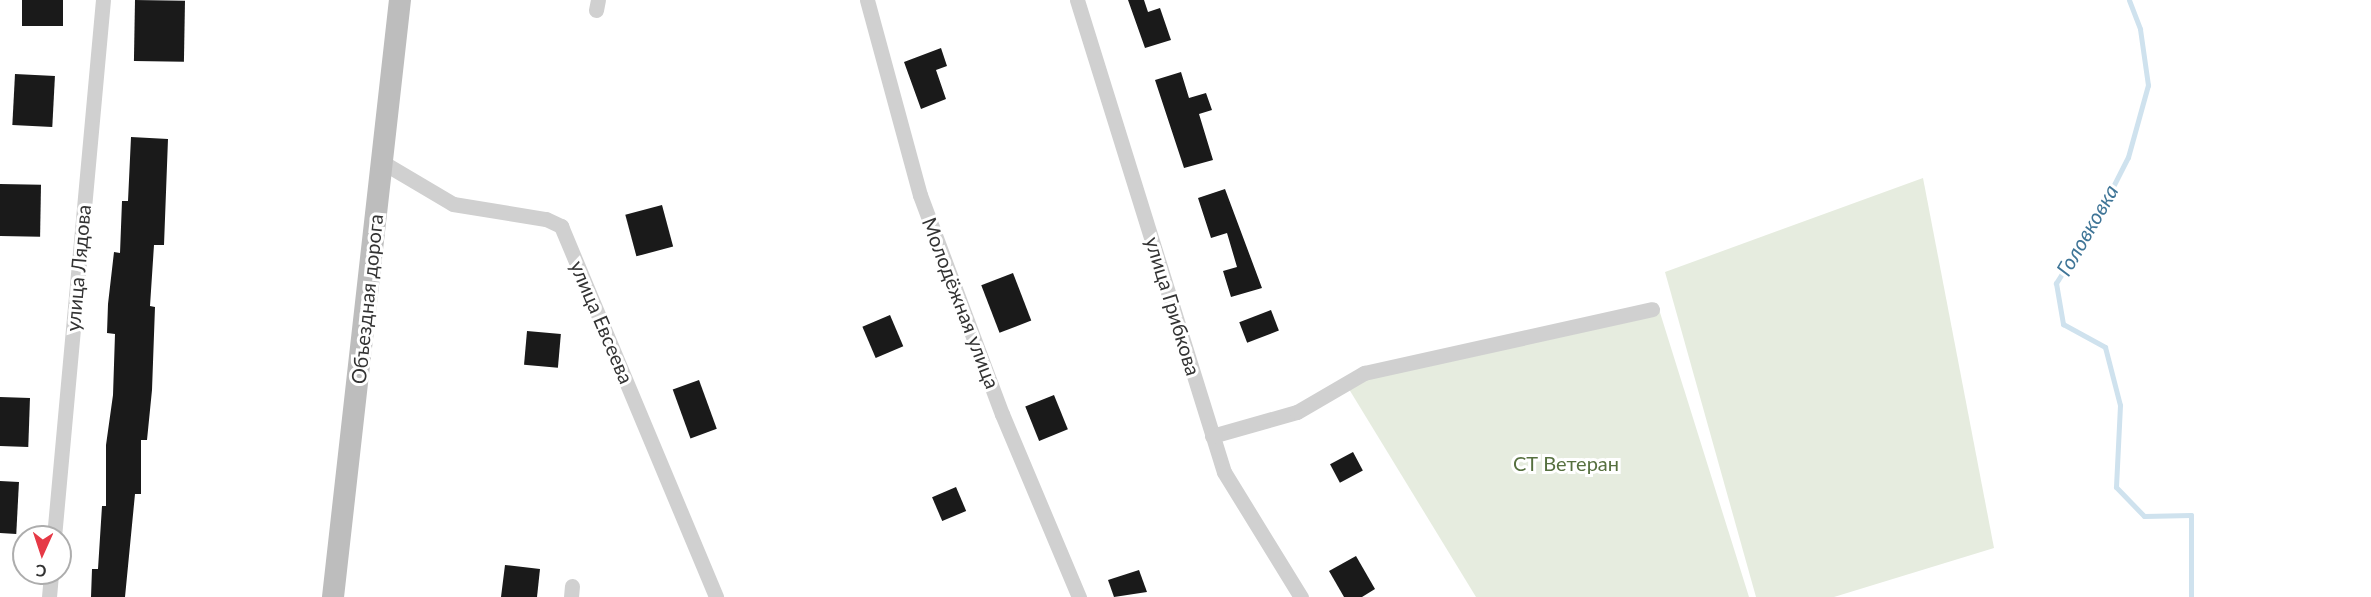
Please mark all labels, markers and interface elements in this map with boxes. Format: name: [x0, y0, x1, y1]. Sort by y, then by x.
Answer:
water label: Головковка: [2051, 180, 2123, 280]
street label: улица Лядова: [60, 204, 96, 332]
street label: Объездная дорога: [346, 213, 388, 385]
street label: Молодёжная улица: [917, 214, 1005, 392]
street label: улица Грибкова: [1141, 234, 1205, 378]
street label: улица Евсеева: [565, 257, 639, 387]
park label: СТ Ветеран: [1513, 451, 1619, 475]
north arrow: [12, 525, 72, 585]
text: С: [35, 562, 47, 581]

